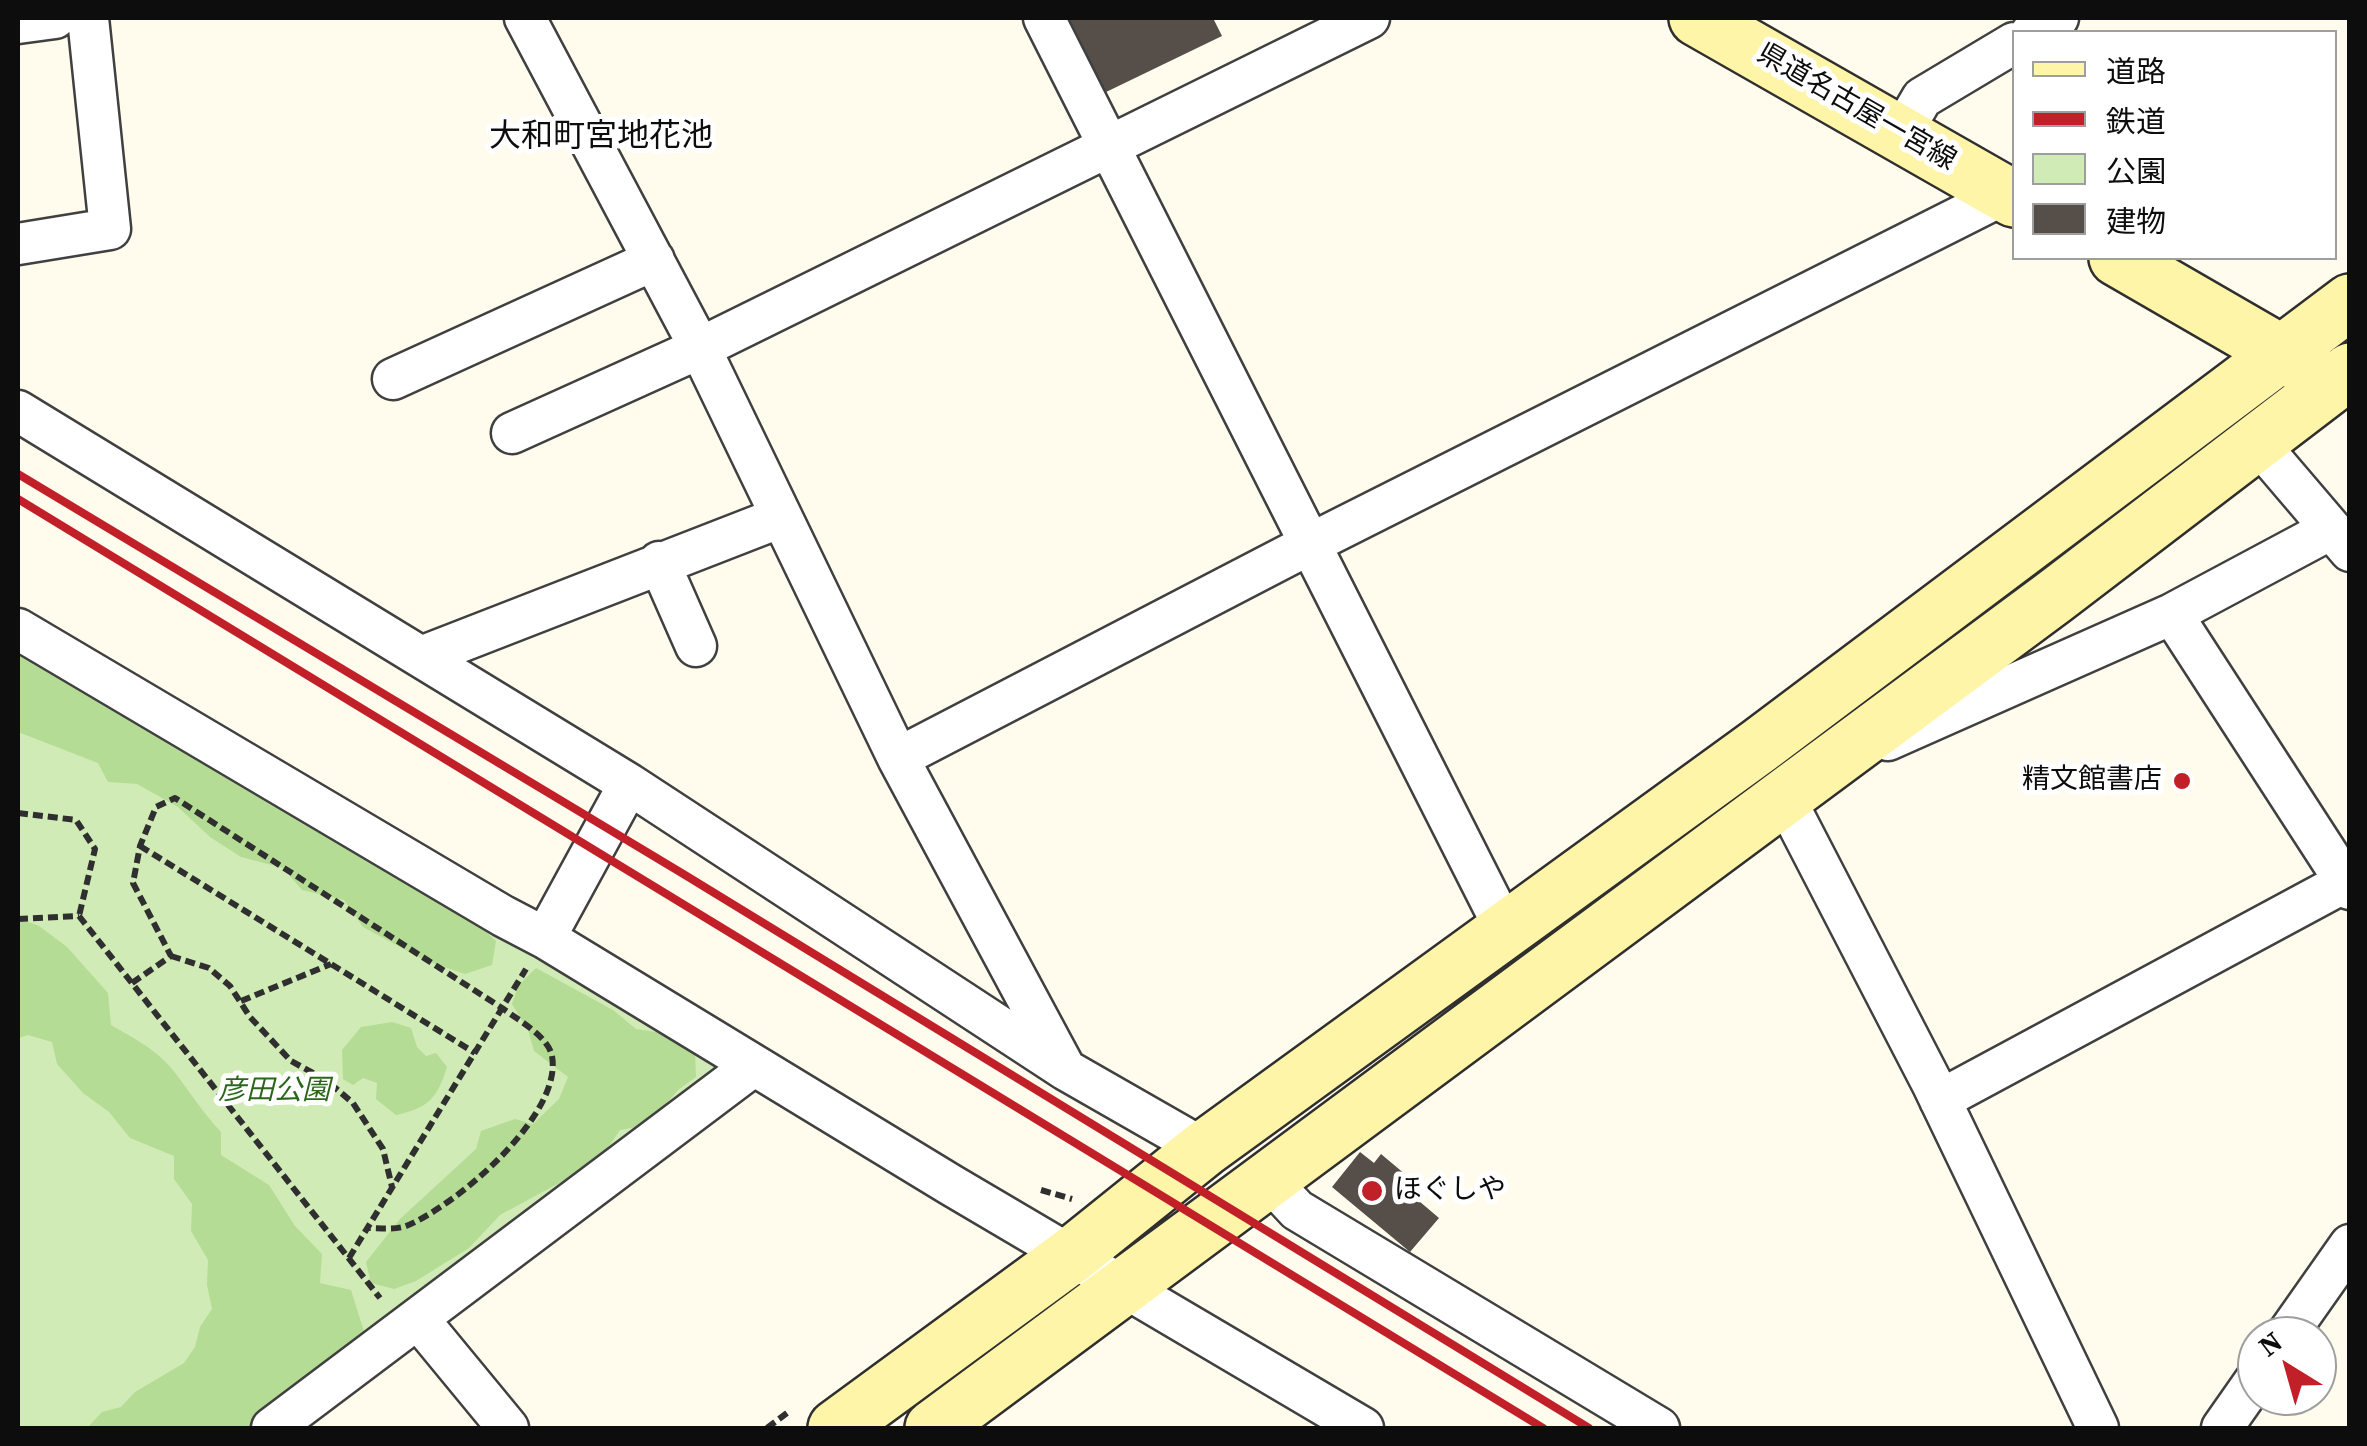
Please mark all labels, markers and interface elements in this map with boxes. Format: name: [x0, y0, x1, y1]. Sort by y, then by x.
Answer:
legend: [2012, 30, 2337, 260]
street label: 県道名古屋一宮線: [1751, 37, 1961, 179]
text: 道路: [2106, 51, 2166, 92]
text: 鉄道: [2106, 101, 2166, 142]
district label: 大和町宮地花池: [489, 119, 713, 157]
text: 公園: [2106, 151, 2166, 192]
text: 建物: [2106, 201, 2166, 242]
place label: 精文館書店: [2022, 764, 2162, 798]
marker: 精文館書店: [2171, 770, 2193, 792]
park label: 彦田公園: [218, 1075, 330, 1109]
place label: ほぐしや: [1394, 1174, 1506, 1208]
marker: ほぐしや: [1359, 1178, 1385, 1204]
north arrow: [2237, 1316, 2337, 1416]
text: N: [2251, 1322, 2290, 1365]

